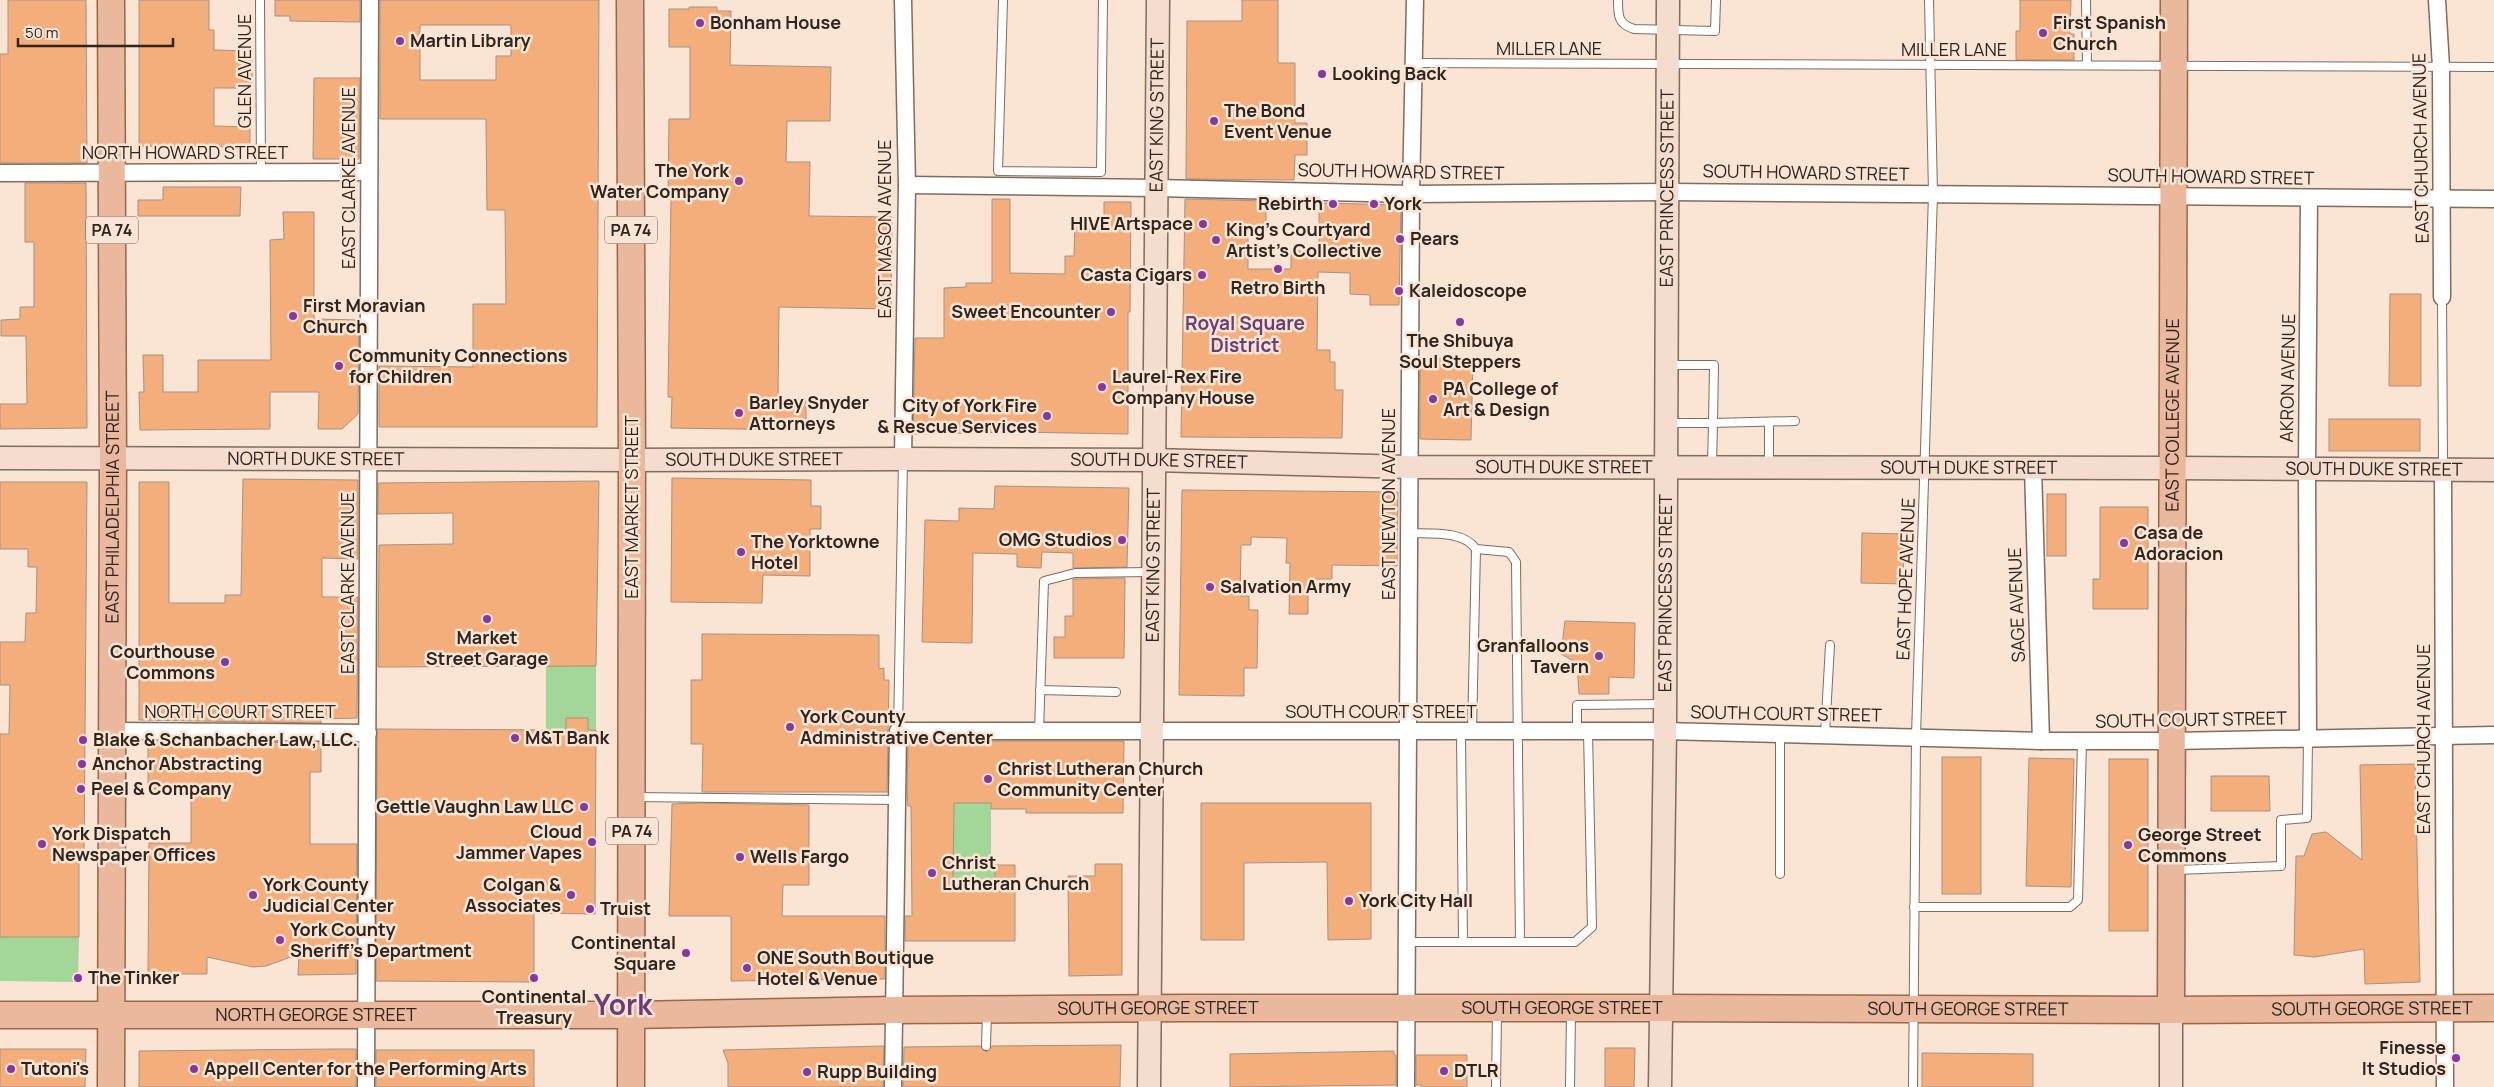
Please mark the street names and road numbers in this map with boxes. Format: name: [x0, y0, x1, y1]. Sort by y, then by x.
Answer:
street label: GLEN AVENUE: [232, 14, 256, 128]
street label: MILLER LANE: [1496, 36, 1602, 60]
street label: MILLER LANE: [1901, 37, 2007, 61]
street label: EAST KING STREET: [1143, 38, 1169, 192]
street label: EAST CHURCH AVENUE: [2406, 53, 2434, 243]
street label: EAST CLARKE AVENUE: [336, 87, 360, 269]
street label: EAST PRINCESS STREET: [1654, 89, 1679, 287]
street label: NORTH HOWARD STREET: [82, 140, 289, 164]
street label: EAST MASON AVENUE: [872, 140, 896, 318]
street label: SOUTH HOWARD STREET: [1297, 157, 1505, 185]
street label: SOUTH HOWARD STREET: [1702, 158, 1910, 186]
street label: SOUTH HOWARD STREET: [2107, 162, 2315, 190]
road number: PA 74: [86, 216, 138, 244]
road number: PA 74: [605, 216, 657, 244]
street label: AKRON AVENUE: [2274, 313, 2300, 443]
street label: EAST COLLEGE AVENUE: [2159, 318, 2184, 512]
street label: EAST PHILADELPHIA STREET: [99, 390, 124, 623]
street label: EAST NEWTON AVENUE: [1376, 408, 1400, 600]
street label: EAST MARKET STREET: [619, 415, 643, 599]
street label: NORTH DUKE STREET: [227, 446, 405, 470]
street label: SOUTH DUKE STREET: [665, 446, 843, 471]
street label: SOUTH DUKE STREET: [1070, 447, 1248, 474]
street label: SOUTH DUKE STREET: [1475, 454, 1653, 478]
street label: SOUTH DUKE STREET: [1880, 455, 2058, 479]
street label: SOUTH DUKE STREET: [2285, 456, 2463, 481]
street label: EAST KING STREET: [1140, 488, 1165, 642]
street label: EAST CLARKE AVENUE: [335, 492, 359, 674]
street label: EAST PRINCESS STREET: [1652, 494, 1677, 692]
street label: EAST HOPE AVENUE: [1890, 497, 1920, 661]
street label: SAGE AVENUE: [2002, 547, 2030, 663]
street label: EAST CHURCH AVENUE: [2411, 644, 2435, 834]
street label: NORTH COURT STREET: [144, 699, 336, 723]
street label: SOUTH COURT STREET: [1285, 699, 1477, 723]
street label: SOUTH COURT STREET: [1690, 699, 1882, 727]
street label: SOUTH COURT STREET: [2095, 705, 2287, 733]
road number: PA 74: [606, 818, 658, 844]
street label: SOUTH GEORGE STREET: [1057, 995, 1259, 1020]
street label: SOUTH GEORGE STREET: [1461, 995, 1663, 1019]
street label: SOUTH GEORGE STREET: [2271, 995, 2473, 1020]
street label: SOUTH GEORGE STREET: [1867, 996, 2069, 1021]
street label: NORTH GEORGE STREET: [215, 1002, 417, 1026]

